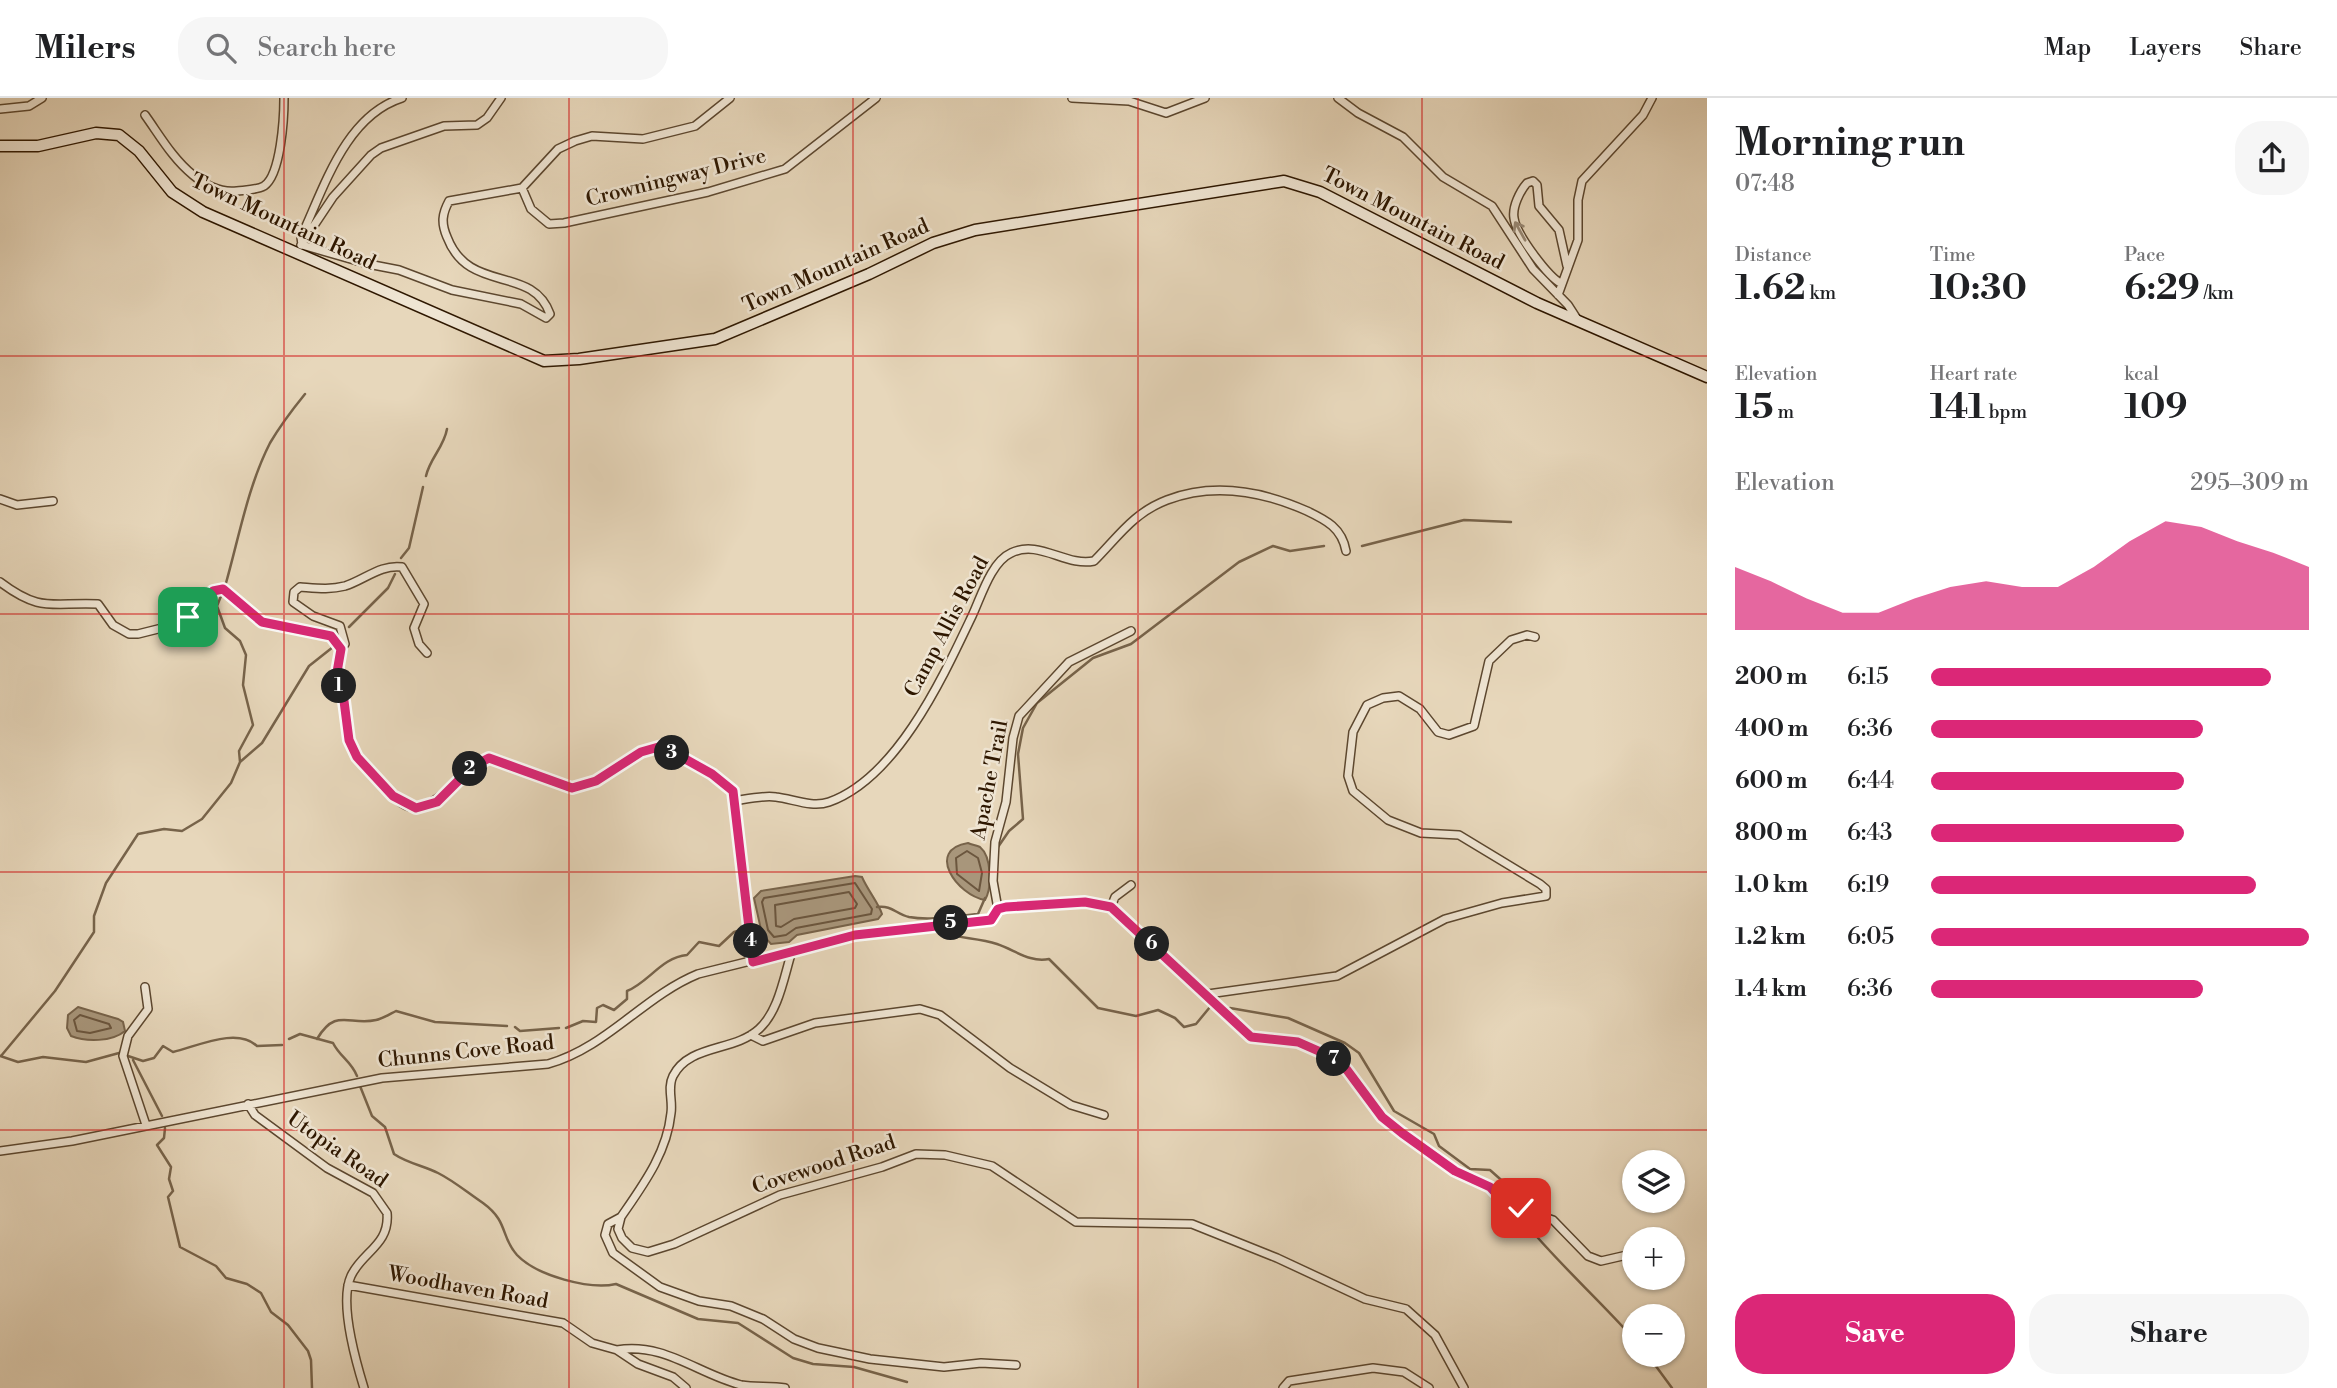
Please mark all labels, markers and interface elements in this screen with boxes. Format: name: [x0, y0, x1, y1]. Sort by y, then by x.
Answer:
search box: [178, 17, 668, 80]
text: Milers: [35, 28, 136, 69]
icon: search: [202, 29, 240, 67]
text: Search here: [258, 32, 396, 64]
text: Map: [2044, 33, 2091, 63]
text: Layers: [2129, 33, 2201, 63]
text: Share: [2239, 33, 2302, 63]
text: Morning run: [1735, 120, 1965, 167]
button: share: [2235, 121, 2309, 195]
street label: Crowningway Drive: [583, 143, 769, 213]
street label: Town Mountain Road: [1317, 162, 1509, 276]
street label: Town Mountain Road: [186, 168, 380, 276]
text: 07:48: [1735, 170, 1795, 198]
street label: Town Mountain Road: [739, 213, 933, 319]
one-way arrow: [1513, 222, 1527, 242]
text: Distance: [1735, 243, 1812, 267]
text: Time: [1930, 243, 1975, 267]
text: Pace: [2124, 243, 2165, 267]
text: 1.62: [1735, 267, 1806, 310]
text: 10:30: [1930, 267, 2027, 310]
text: 6:29: [2124, 267, 2200, 310]
text: km: [1806, 281, 1836, 305]
text: /km: [2200, 281, 2234, 305]
text: Elevation: [1735, 362, 1817, 386]
text: Heart rate: [1930, 362, 2017, 386]
text: kcal: [2124, 362, 2159, 386]
text: 15: [1735, 386, 1774, 429]
text: 141: [1930, 386, 1985, 429]
text: 109: [2124, 386, 2188, 429]
text: m: [1774, 400, 1794, 424]
text: bpm: [1985, 400, 2027, 424]
text: Elevation: [1735, 469, 1835, 497]
text: 295–309 m: [2190, 469, 2309, 497]
street label: Camp Allis Road: [899, 552, 995, 702]
pin: [158, 587, 218, 647]
icon: arrive: [169, 598, 207, 636]
text: 200 m: [1735, 663, 1807, 691]
text: 6:15: [1847, 663, 1889, 691]
pin: 1: [322, 668, 356, 704]
text: 1: [334, 673, 343, 697]
text: 400 m: [1735, 715, 1808, 743]
text: 6:36: [1847, 715, 1893, 743]
street label: Apache Trail: [965, 718, 1014, 843]
pin: 3: [654, 736, 690, 770]
text: 3: [666, 740, 677, 764]
pin: 2: [452, 752, 488, 786]
text: 2: [464, 756, 475, 780]
text: 600 m: [1735, 767, 1808, 795]
text: 6:44: [1847, 767, 1894, 795]
text: 800 m: [1735, 819, 1808, 847]
text: 6:43: [1847, 819, 1893, 847]
text: 1.0 km: [1735, 871, 1808, 899]
text: 6:19: [1847, 871, 1889, 899]
pin: 5: [934, 906, 968, 940]
text: 5: [945, 910, 956, 934]
text: 1.2 km: [1735, 923, 1806, 951]
text: 6:05: [1847, 923, 1894, 951]
pin: 4: [734, 924, 768, 958]
pin: 6: [1134, 926, 1170, 962]
text: 4: [744, 928, 757, 952]
text: 6: [1146, 931, 1157, 955]
text: 1.4 km: [1735, 975, 1807, 1003]
text: 6:36: [1847, 975, 1893, 1003]
street label: Chunns Cove Road: [377, 1030, 555, 1074]
pin: 7: [1316, 1042, 1352, 1076]
text: 7: [1328, 1046, 1339, 1070]
street label: Utopia Road: [282, 1106, 392, 1194]
street label: Covewood Road: [749, 1130, 899, 1200]
map controls: [1622, 1150, 1685, 1367]
button: layers: [1622, 1150, 1685, 1213]
pin: [1491, 1178, 1551, 1238]
icon: check: [1502, 1189, 1540, 1227]
button: +: [1622, 1227, 1685, 1290]
street label: Woodhaven Road: [385, 1261, 550, 1315]
button: Save: [1735, 1294, 2015, 1374]
button: Share: [2029, 1294, 2309, 1374]
button: −: [1622, 1304, 1685, 1367]

